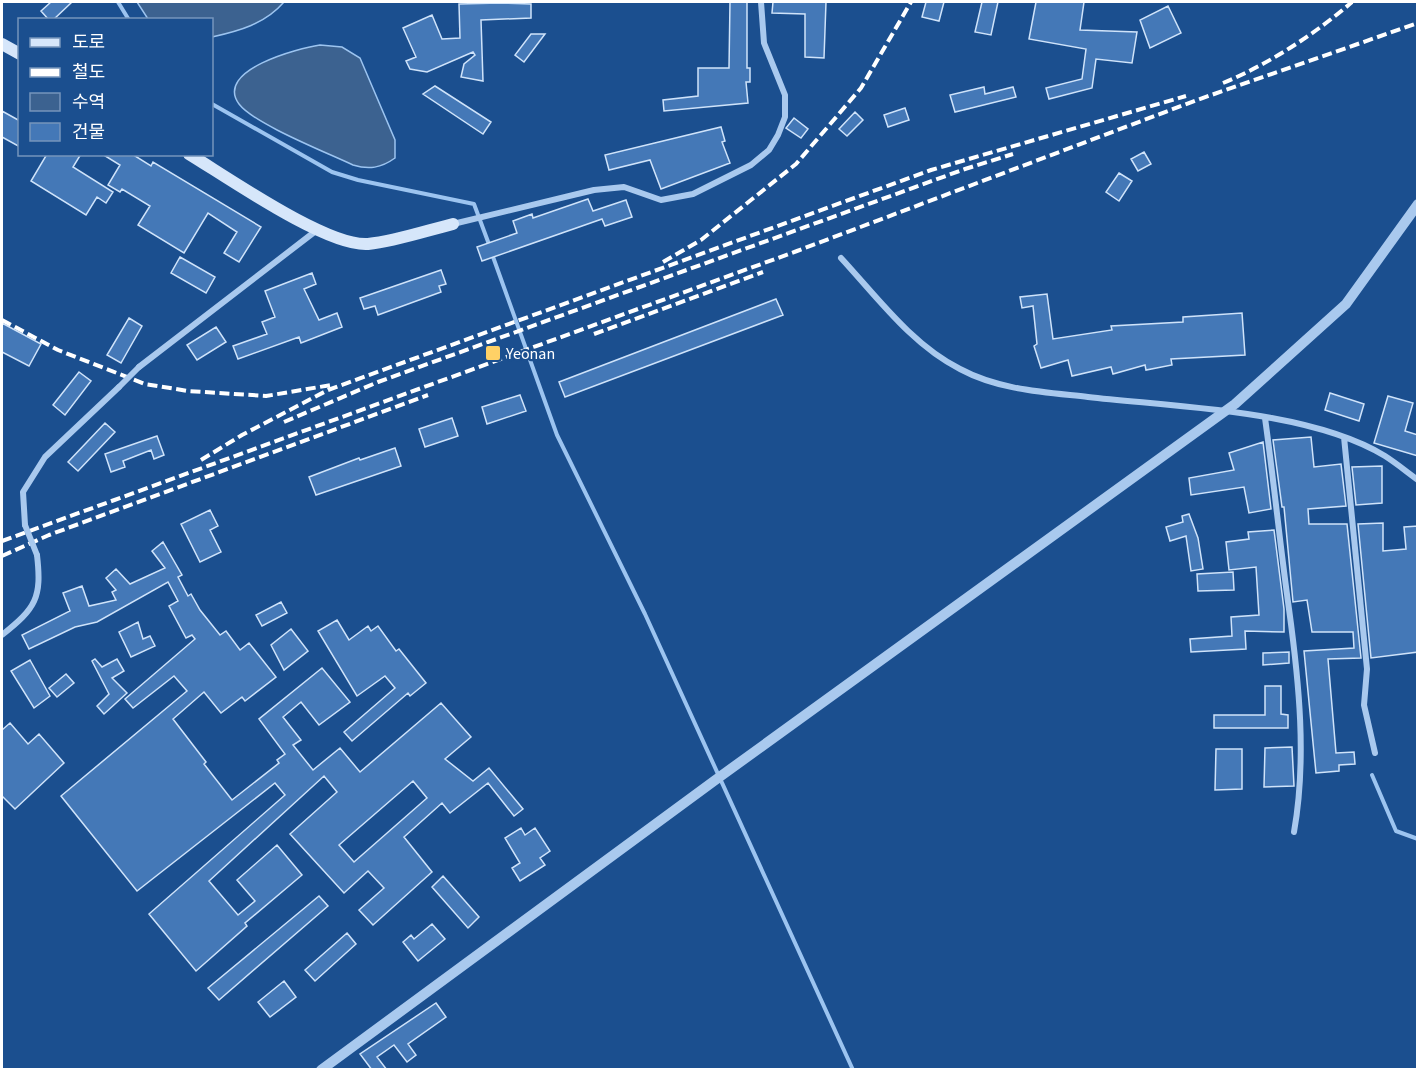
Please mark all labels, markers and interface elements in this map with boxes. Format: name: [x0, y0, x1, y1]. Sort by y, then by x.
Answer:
legend: [18, 18, 213, 156]
text: 도로: [72, 30, 105, 55]
text: 철도: [72, 60, 105, 85]
text: 수역: [72, 90, 105, 115]
text: 건물: [72, 120, 105, 145]
place label: Yeonan: [505, 343, 555, 365]
marker: Yeonan: [484, 344, 502, 362]

